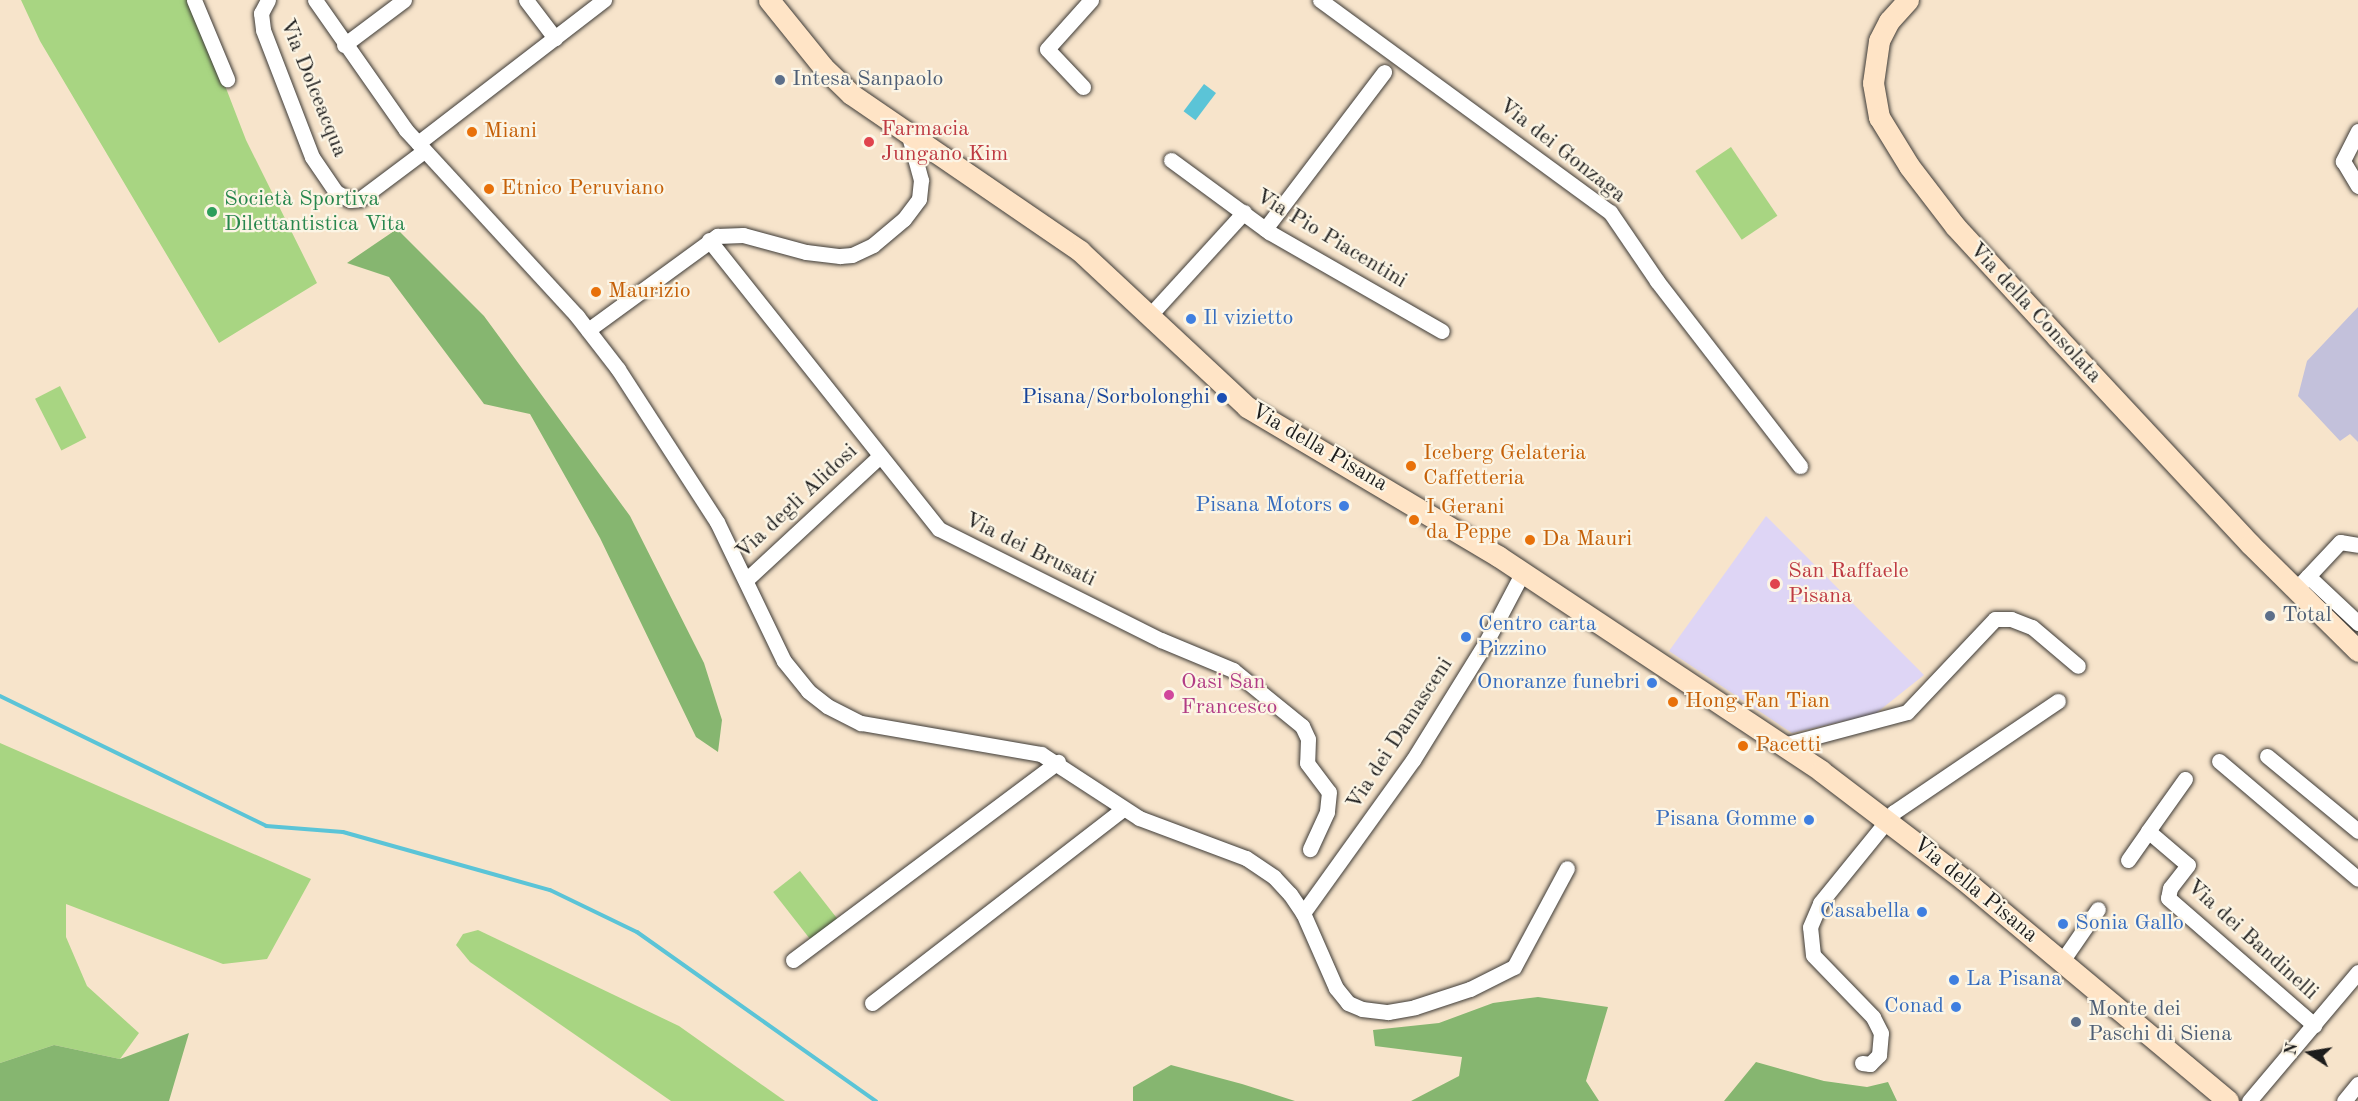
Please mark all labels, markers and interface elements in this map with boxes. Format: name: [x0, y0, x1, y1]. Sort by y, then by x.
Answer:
street label: Via Dolceacqua: [273, 15, 353, 161]
place label: Intesa Sanpaolo: [792, 67, 943, 93]
marker: Intesa Sanpaolo: [773, 73, 787, 87]
street label: Via dei Gonzaga: [1493, 93, 1631, 209]
place label: Farmacia Jungano Kim: [881, 116, 1008, 168]
place label: Miani: [484, 119, 537, 145]
marker: Miani: [465, 125, 479, 139]
marker: Farmacia Jungano Kim: [862, 135, 876, 149]
place label: Etnico Peruviano: [501, 176, 664, 202]
marker: Etnico Peruviano: [482, 182, 496, 196]
street label: Via Pio Piacentini: [1251, 183, 1411, 295]
place label: Società Sportiva Dilettantistica Vita: [224, 186, 405, 237]
marker: Società Sportiva Dilettantistica Vita: [205, 205, 219, 219]
street label: Via della Consolata: [1963, 237, 2107, 389]
place label: Maurizio: [608, 279, 691, 305]
marker: Maurizio: [589, 285, 603, 299]
place label: Il vizietto: [1203, 306, 1293, 332]
marker: Il vizietto: [1184, 312, 1198, 326]
place label: Pisana/Sorbolonghi: [1022, 385, 1210, 411]
marker: Pisana/Sorbolonghi: [1215, 391, 1229, 405]
street label: Via della Pisana: [1246, 398, 1392, 498]
street label: Via degli Alidosi: [731, 439, 863, 565]
place label: Iceberg Gelateria Caffetteria: [1423, 440, 1586, 492]
marker: Iceberg Gelateria Caffetteria: [1404, 459, 1418, 473]
place label: Pisana Motors: [1195, 493, 1332, 519]
place label: I Gerani da Peppe: [1426, 494, 1511, 546]
marker: Pisana Motors: [1337, 499, 1351, 513]
street label: Via dei Brusati: [960, 507, 1100, 593]
marker: I Gerani da Peppe: [1407, 513, 1421, 527]
place label: Da Mauri: [1542, 527, 1632, 553]
marker: Da Mauri: [1523, 533, 1537, 547]
place label: San Raffaele Pisana: [1788, 558, 1909, 610]
marker: San Raffaele Pisana: [1766, 575, 1784, 593]
place label: Total: [2282, 603, 2332, 629]
marker: Total: [2263, 609, 2277, 623]
place label: Centro carta Pizzino: [1478, 611, 1597, 662]
marker: Centro carta Pizzino: [1459, 630, 1473, 644]
street label: Via dei Damasceni: [1341, 653, 1459, 815]
place label: Oasi San Francesco: [1181, 669, 1277, 720]
place label: Onoranze funebri: [1477, 670, 1640, 696]
marker: Onoranze funebri: [1645, 676, 1659, 690]
marker: Oasi San Francesco: [1162, 688, 1176, 702]
place label: Hong Fan Tian: [1685, 689, 1830, 715]
marker: Hong Fan Tian: [1666, 695, 1680, 709]
place label: Pacetti: [1755, 733, 1821, 759]
marker: Pacetti: [1736, 739, 1750, 753]
place label: Pisana Gomme: [1655, 807, 1797, 833]
marker: Pisana Gomme: [1802, 813, 1816, 827]
street label: Via della Pisana: [1907, 831, 2043, 949]
street label: Via dei Bandinelli: [2181, 874, 2323, 1006]
place label: Casabella: [1820, 899, 1910, 925]
marker: Casabella: [1915, 905, 1929, 919]
place label: Sonia Gallo: [2075, 911, 2184, 937]
marker: Sonia Gallo: [2056, 917, 2070, 931]
place label: La Pisana: [1966, 967, 2062, 993]
marker: La Pisana: [1947, 973, 1961, 987]
place label: Conad: [1884, 994, 1944, 1020]
place label: Monte dei Paschi di Siena: [2088, 996, 2232, 1048]
marker: Conad: [1949, 1000, 1963, 1014]
marker: Monte dei Paschi di Siena: [2069, 1015, 2083, 1029]
north arrow: [2280, 1023, 2340, 1083]
text: N: [2283, 1042, 2301, 1057]

